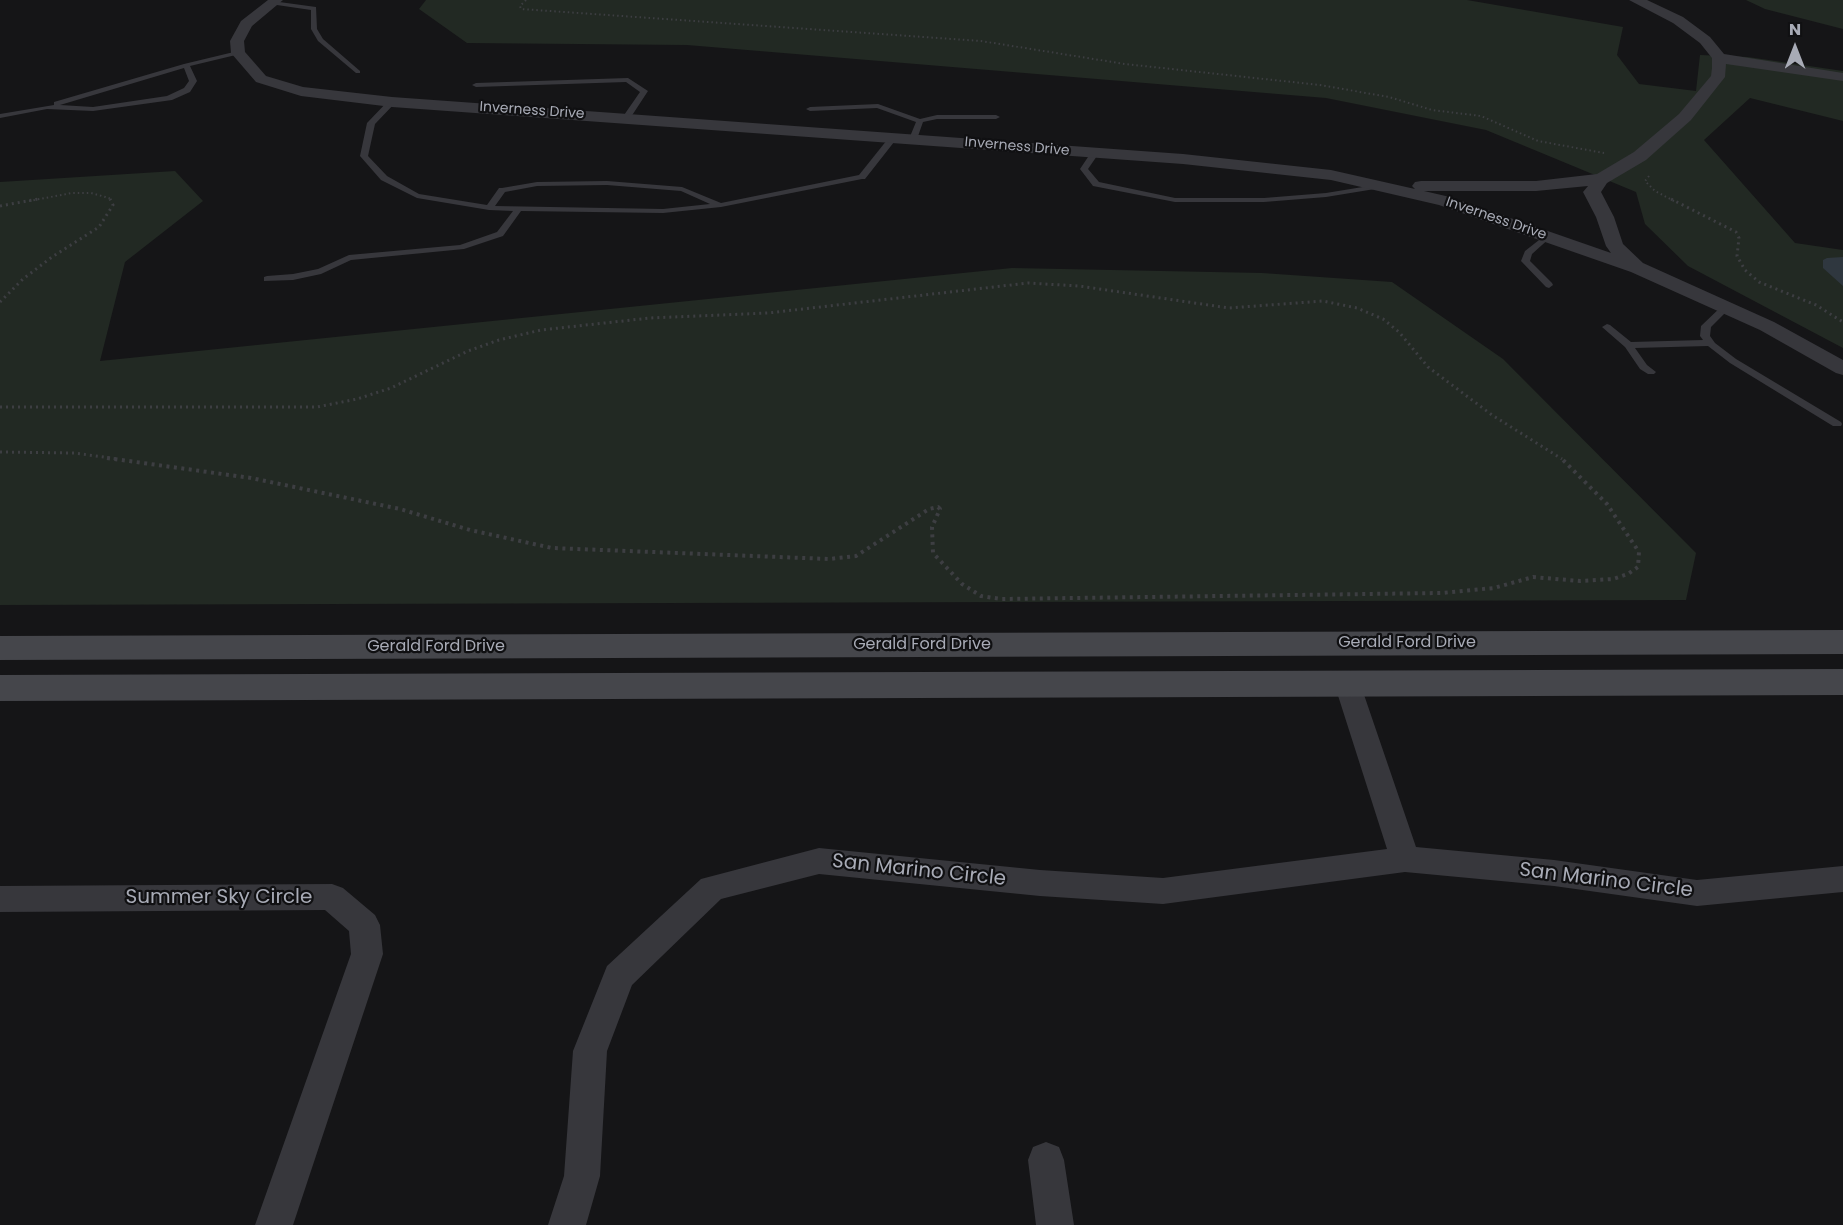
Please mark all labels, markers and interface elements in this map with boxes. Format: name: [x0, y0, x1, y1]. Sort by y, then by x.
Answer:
north arrow: [1765, 18, 1825, 78]
text: N: [1789, 18, 1801, 41]
street label: Inverness Drive: [479, 99, 585, 123]
street label: Inverness Drive: [964, 134, 1070, 160]
street label: Inverness Drive: [1444, 194, 1548, 244]
street label: Gerald Ford Drive: [1338, 633, 1476, 653]
street label: Gerald Ford Drive: [853, 635, 991, 655]
street label: Gerald Ford Drive: [367, 637, 505, 657]
street label: San Marino Circle: [831, 850, 1007, 892]
street label: San Marino Circle: [1518, 858, 1694, 904]
street label: Summer Sky Circle: [126, 886, 312, 910]

